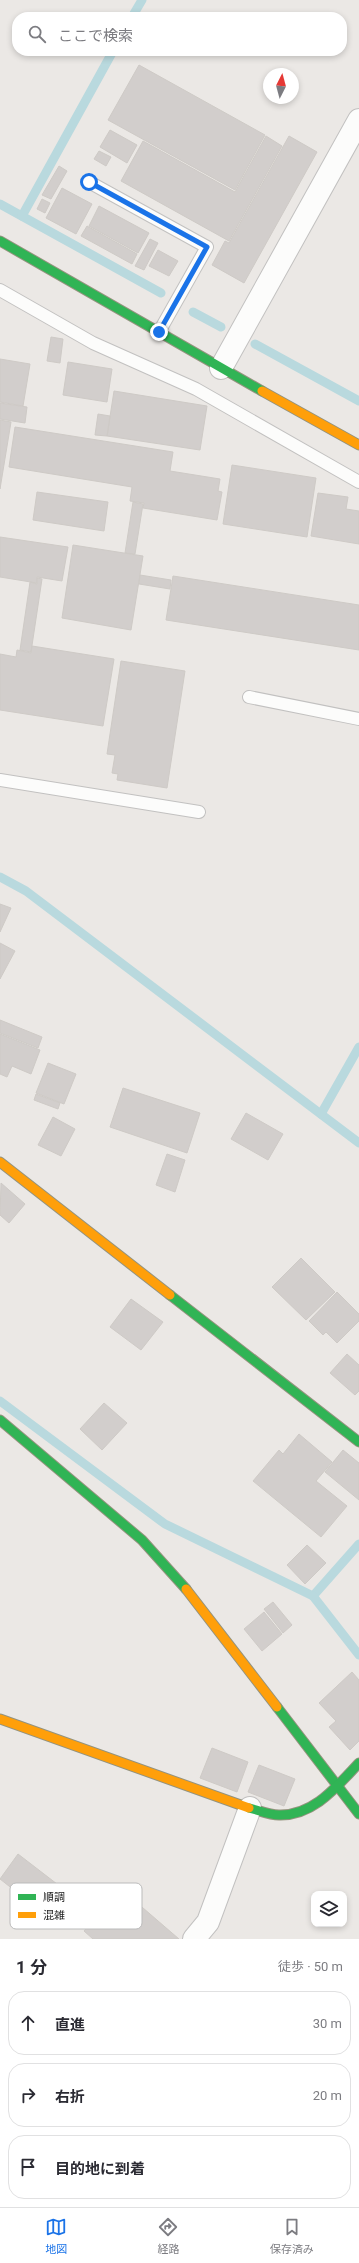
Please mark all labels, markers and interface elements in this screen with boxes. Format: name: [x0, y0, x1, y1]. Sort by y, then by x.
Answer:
search box: [12, 12, 347, 56]
icon: search: [26, 23, 48, 45]
text: ここで検索: [58, 27, 133, 45]
north arrow: [263, 68, 299, 104]
route start: [80, 173, 98, 191]
route end: [150, 323, 168, 341]
legend: [10, 1883, 142, 1929]
text: 順調: [43, 1891, 65, 1904]
map controls: [311, 1891, 347, 1927]
button: layers: [311, 1891, 347, 1927]
text: 混雑: [43, 1909, 65, 1922]
text: 1 分: [16, 1957, 47, 1977]
text: 徒歩 · 50 m: [278, 1959, 343, 1974]
icon: ahead: [17, 2012, 39, 2034]
text: 直進: [55, 2016, 85, 2034]
text: 30 m: [313, 2016, 342, 2031]
icon: right: [17, 2084, 39, 2106]
text: 右折: [55, 2088, 85, 2106]
text: 20 m: [313, 2088, 342, 2103]
icon: arrive: [17, 2156, 39, 2178]
text: 目的地に到着: [55, 2160, 145, 2178]
tab: 地図: [45, 2216, 67, 2256]
tab: 経路: [157, 2216, 179, 2256]
tab: 保存済み: [270, 2216, 314, 2256]

